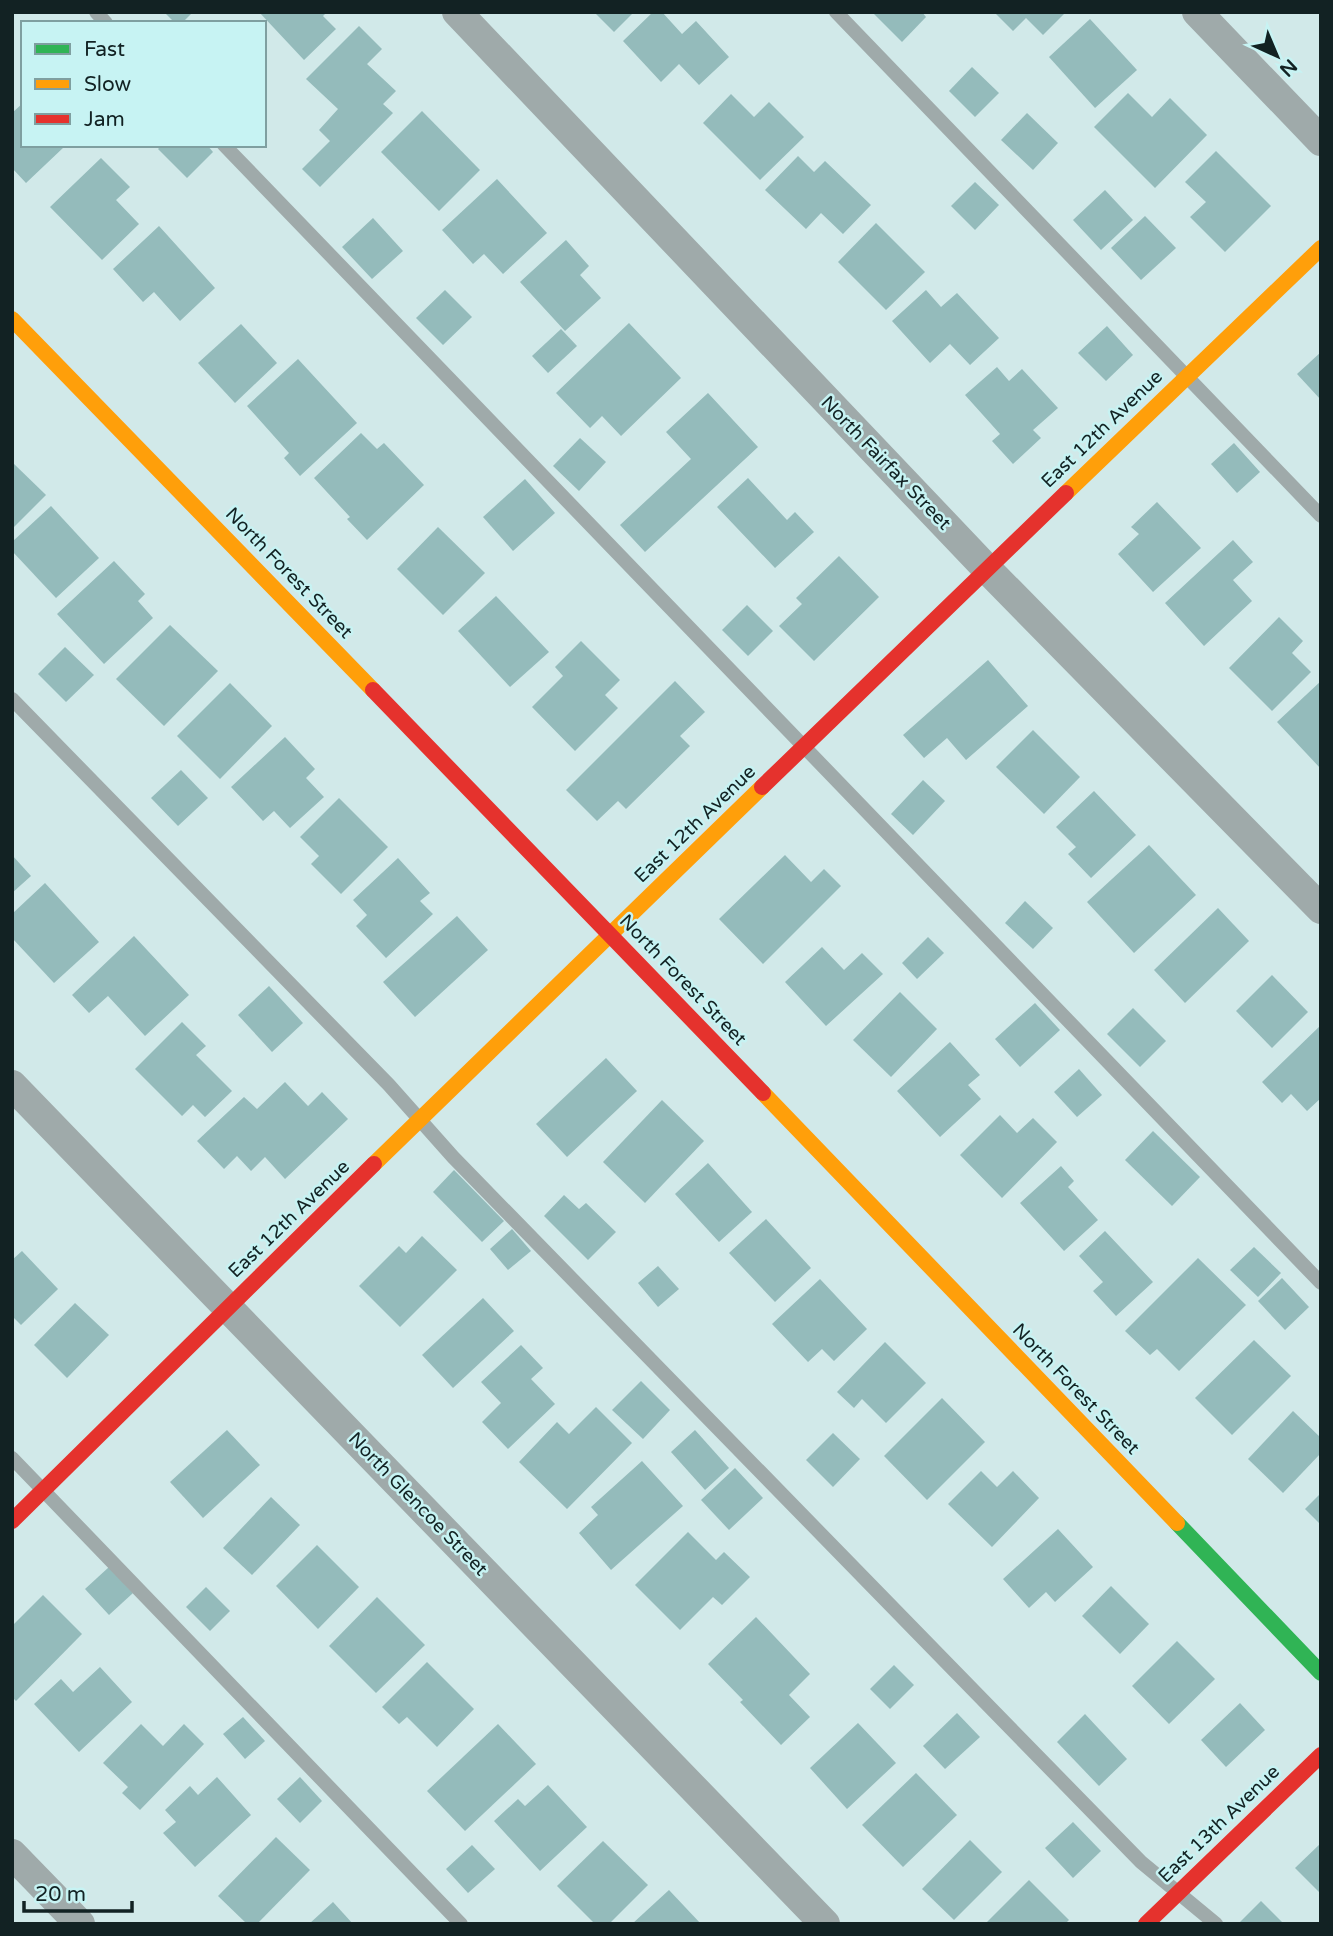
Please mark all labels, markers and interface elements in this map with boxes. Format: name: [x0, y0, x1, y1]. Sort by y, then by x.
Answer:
legend: [21, 21, 266, 147]
north arrow: [1242, 21, 1312, 91]
text: Fast: [84, 37, 125, 62]
text: N: [1275, 54, 1301, 81]
text: Slow: [84, 72, 132, 97]
text: Jam: [84, 107, 125, 132]
street label: East 12th Avenue: [1037, 366, 1167, 492]
street label: North Fairfax Street: [816, 392, 956, 534]
street label: North Forest Street: [221, 503, 357, 643]
street label: East 12th Avenue: [630, 761, 760, 887]
street label: North Forest Street: [615, 910, 751, 1050]
street label: East 12th Avenue: [224, 1156, 354, 1282]
street label: North Forest Street: [1008, 1319, 1144, 1459]
street label: North Glencoe Street: [344, 1428, 492, 1580]
street label: East 13th Avenue: [1154, 1761, 1284, 1887]
scale bar: [24, 1870, 133, 1914]
text: 20 m: [35, 1882, 86, 1907]

